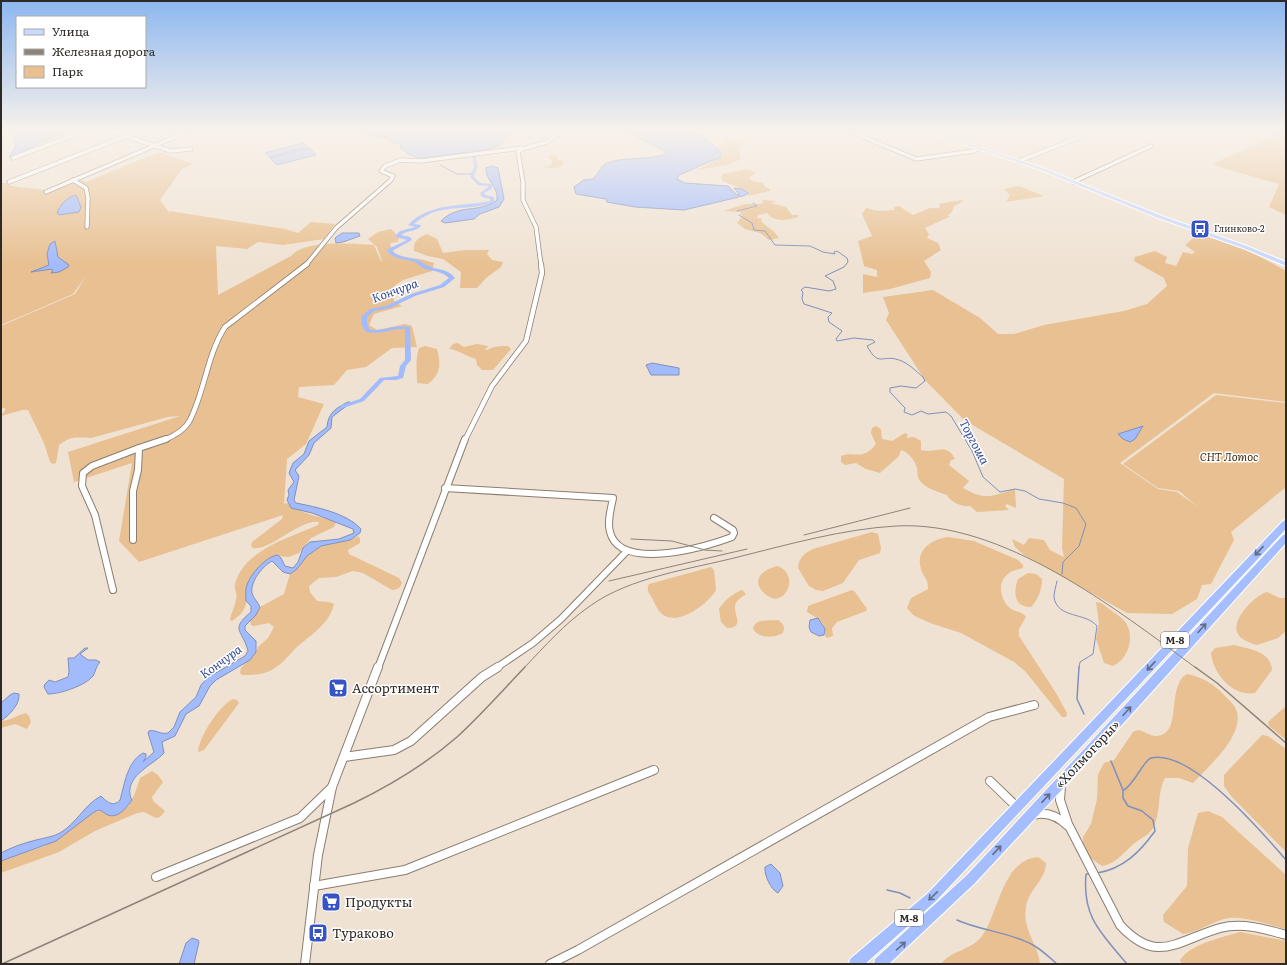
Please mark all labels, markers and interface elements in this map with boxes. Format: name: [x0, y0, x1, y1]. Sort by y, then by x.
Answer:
legend: [16, 16, 146, 88]
text: Улица: [52, 22, 90, 40]
text: Железная дорога: [52, 42, 156, 60]
text: Парк: [52, 62, 83, 80]
bus stop icon: Глинково-2: [1189, 218, 1211, 240]
place label: Глинково-2: [1214, 221, 1265, 235]
water label: Кончура: [369, 273, 420, 307]
water label: Торгоша: [955, 416, 994, 468]
park label: СНТ Лотос: [1200, 448, 1258, 464]
one-way arrow: [1254, 546, 1263, 556]
one-way arrow: [1197, 623, 1207, 633]
road number: М-8: [1161, 632, 1189, 648]
water label: Кончура: [196, 640, 245, 683]
one-way arrow: [1147, 661, 1156, 671]
supermarket icon: Ассортимент: [327, 677, 349, 699]
place label: Ассортимент: [352, 678, 440, 697]
one-way arrow: [1122, 706, 1132, 716]
street label: «Холмогоры»: [1050, 715, 1123, 792]
one-way arrow: [1041, 794, 1050, 804]
one-way arrow: [993, 845, 1002, 856]
supermarket icon: Продукты: [320, 891, 342, 913]
one-way arrow: [928, 891, 938, 901]
place label: Продукты: [345, 892, 413, 911]
road number: М-8: [895, 910, 923, 926]
bus stop icon: Тураково: [307, 922, 329, 944]
place label: Тураково: [332, 923, 394, 942]
one-way arrow: [895, 941, 906, 950]

